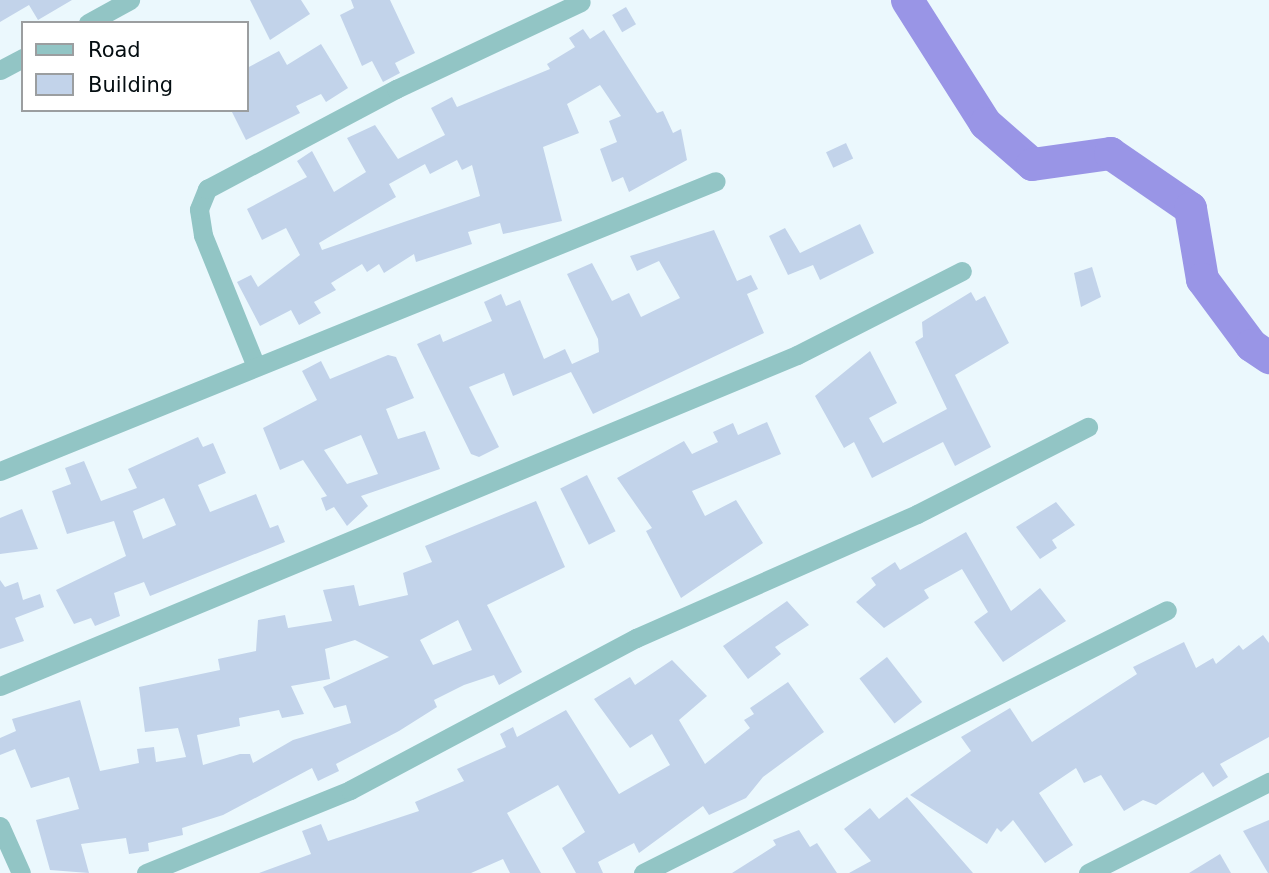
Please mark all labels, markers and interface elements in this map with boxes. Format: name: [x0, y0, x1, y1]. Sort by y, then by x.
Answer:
legend: [21, 21, 248, 112]
text: Road: [88, 38, 141, 62]
text: Building: [88, 73, 173, 97]

